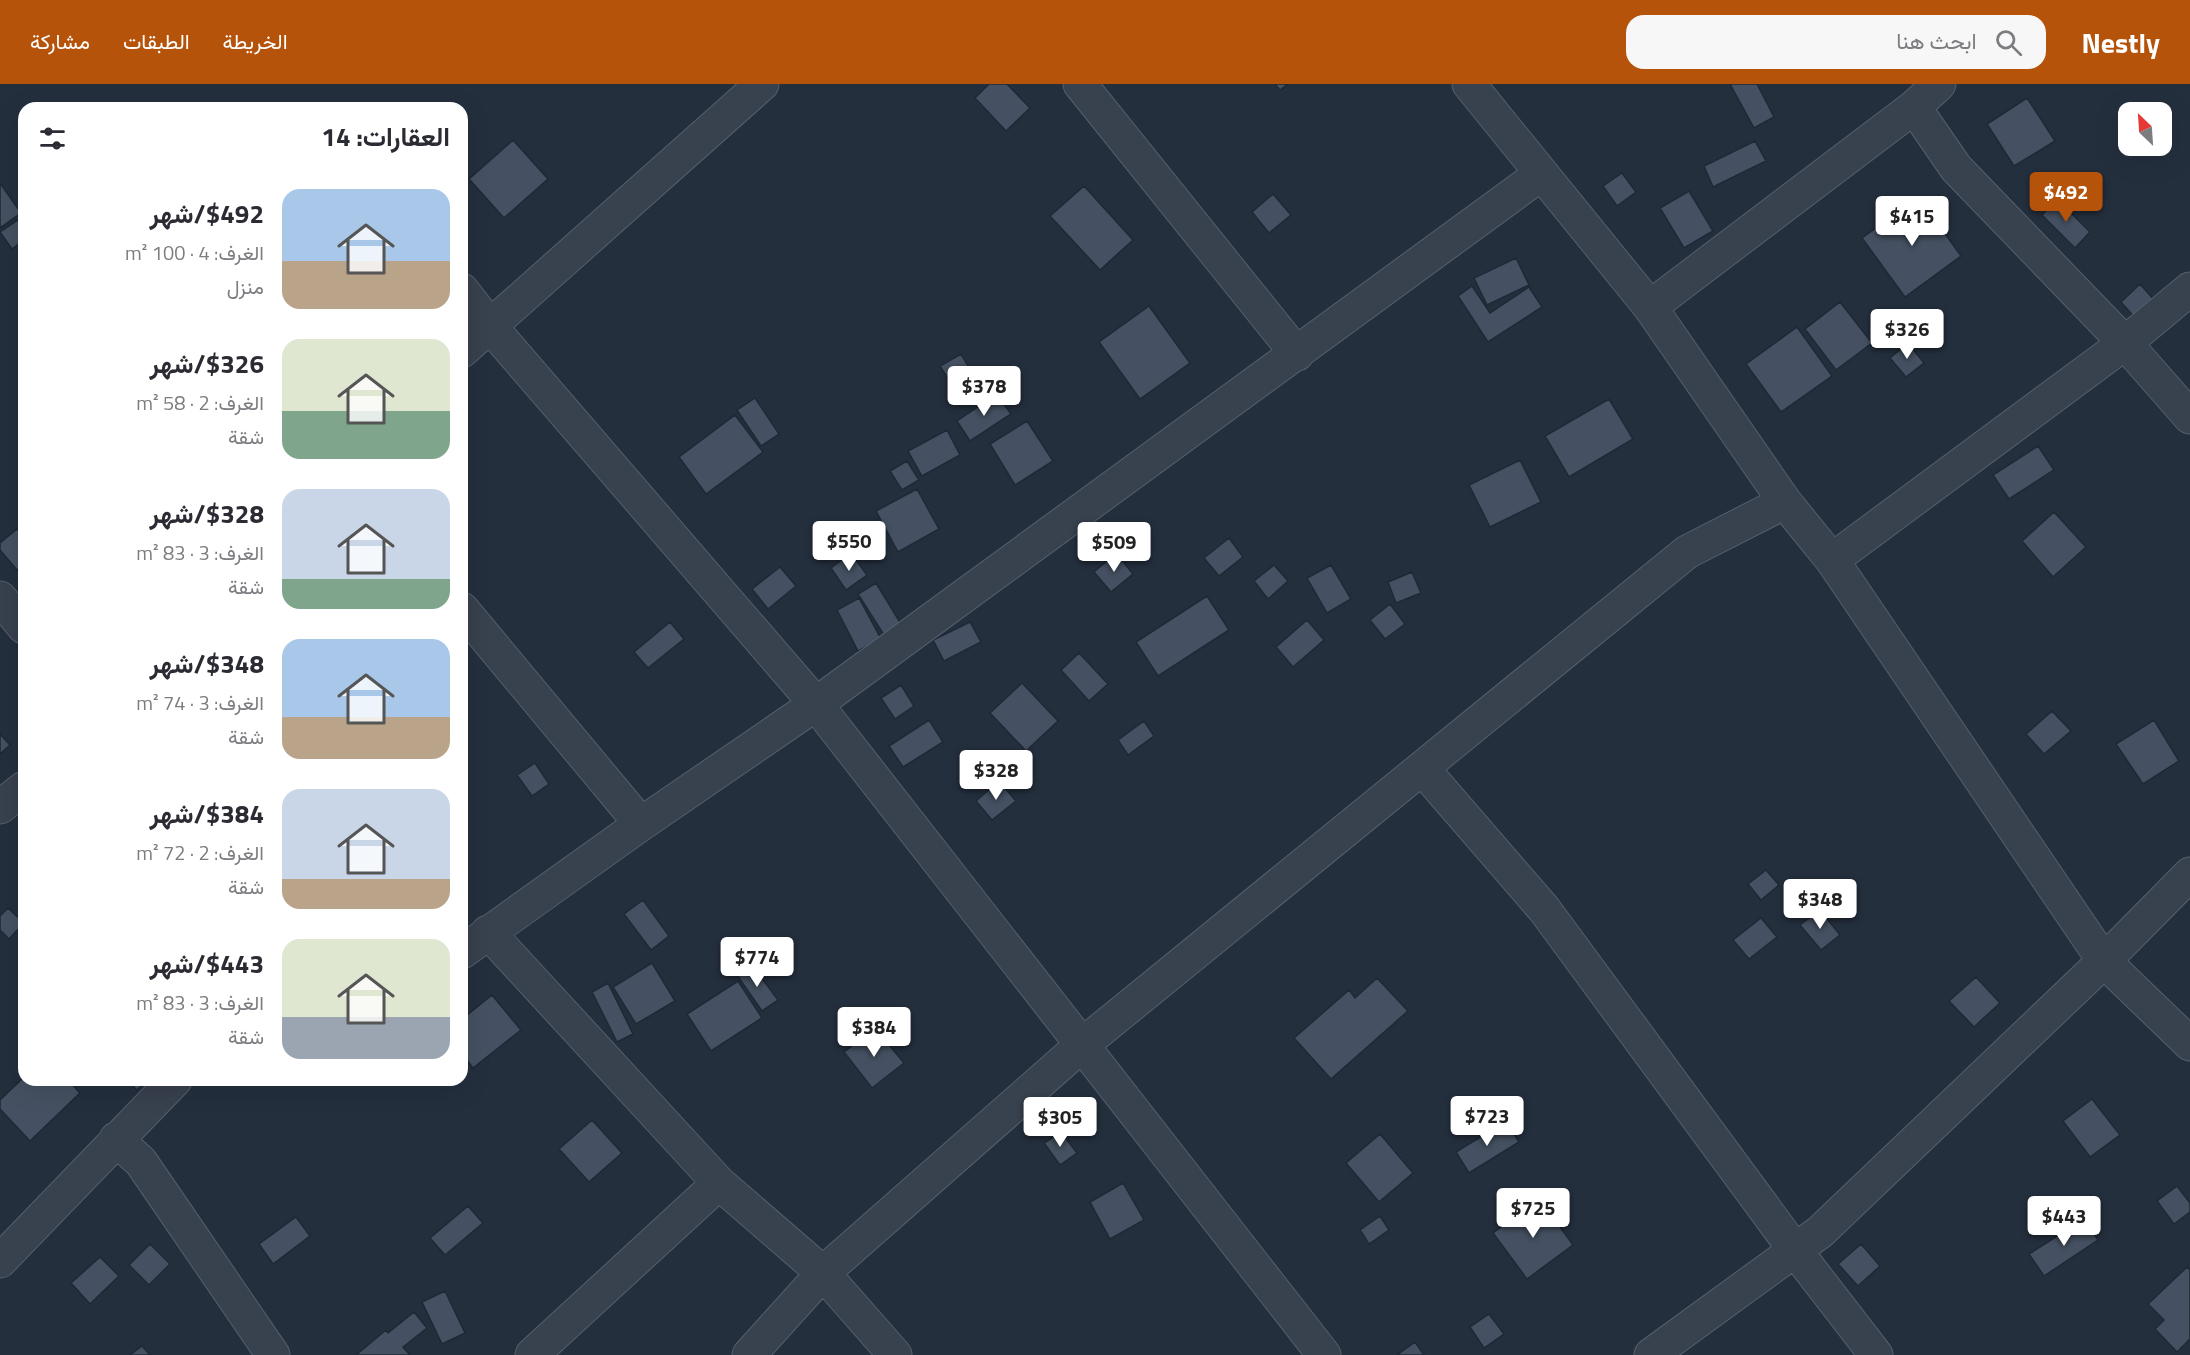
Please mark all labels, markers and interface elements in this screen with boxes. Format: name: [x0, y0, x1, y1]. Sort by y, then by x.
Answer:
search box: [1626, 15, 2046, 69]
text: Nestly: [2082, 21, 2160, 64]
text: ابحث هنا: [1896, 24, 1977, 58]
text: مشاركة: [30, 25, 90, 57]
text: الطبقات: [123, 25, 190, 57]
text: الخريطة: [223, 25, 288, 57]
icon: search: [1992, 26, 2025, 59]
north arrow: [2118, 102, 2172, 156]
map controls: [2118, 102, 2172, 156]
text: العقارات: 14: [321, 117, 450, 156]
icon: filters: [36, 122, 69, 155]
pin: $492: [2030, 172, 2102, 223]
text: $492: [2044, 176, 2088, 207]
text: $492/شهر: [150, 194, 264, 233]
pin: $415: [1876, 196, 1948, 247]
text: $415: [1890, 200, 1934, 231]
icon: home: [330, 213, 402, 285]
text: الغرف: 4 · 100 m²: [125, 237, 264, 268]
text: منزل: [227, 271, 264, 302]
pin: $326: [1871, 309, 1943, 360]
text: $326: [1885, 313, 1929, 344]
text: $326/شهر: [150, 344, 264, 383]
icon: home: [330, 363, 402, 435]
pin: $378: [948, 366, 1020, 417]
text: $378: [962, 370, 1006, 401]
text: الغرف: 2 · 58 m²: [136, 387, 264, 418]
text: شقة: [228, 421, 264, 452]
text: $328/شهر: [150, 494, 264, 533]
icon: home: [330, 513, 402, 585]
pin: $550: [813, 521, 885, 572]
pin: $509: [1078, 522, 1150, 573]
text: $550: [827, 525, 871, 556]
text: $509: [1092, 526, 1136, 557]
text: الغرف: 3 · 83 m²: [136, 537, 264, 568]
text: شقة: [228, 571, 264, 602]
text: $348/شهر: [150, 644, 264, 683]
icon: home: [330, 663, 402, 735]
text: الغرف: 3 · 74 m²: [136, 687, 264, 718]
text: شقة: [228, 721, 264, 752]
pin: $328: [960, 750, 1032, 801]
text: $328: [974, 754, 1018, 785]
text: $384/شهر: [150, 794, 264, 833]
icon: home: [330, 813, 402, 885]
text: الغرف: 2 · 72 m²: [136, 837, 264, 868]
text: شقة: [228, 871, 264, 902]
pin: $348: [1784, 879, 1856, 930]
text: $348: [1798, 883, 1842, 914]
pin: $774: [721, 937, 793, 988]
text: $774: [735, 941, 779, 972]
text: $443/شهر: [150, 944, 264, 983]
icon: home: [330, 963, 402, 1035]
text: الغرف: 3 · 83 m²: [136, 987, 264, 1018]
pin: $384: [838, 1007, 910, 1058]
text: $384: [852, 1011, 896, 1042]
text: شقة: [228, 1021, 264, 1052]
pin: $723: [1451, 1096, 1523, 1147]
pin: $305: [1024, 1097, 1096, 1148]
text: $723: [1465, 1100, 1509, 1131]
text: $305: [1038, 1101, 1082, 1132]
pin: $725: [1497, 1188, 1569, 1239]
text: $725: [1511, 1192, 1555, 1223]
pin: $443: [2028, 1196, 2100, 1247]
text: $443: [2042, 1200, 2086, 1231]

